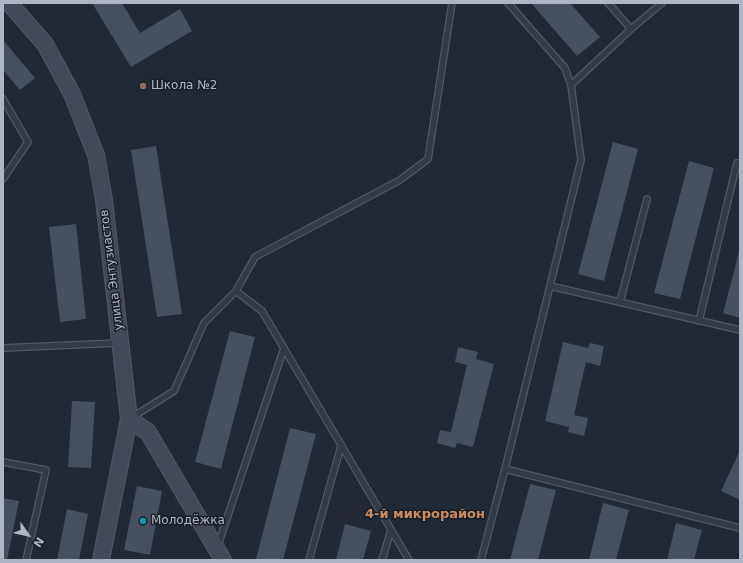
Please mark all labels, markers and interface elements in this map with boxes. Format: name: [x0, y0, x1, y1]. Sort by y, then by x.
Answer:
place label: Школа №2: [151, 79, 217, 93]
marker: Школа №2: [138, 81, 148, 91]
street label: улица Энтузиастов: [97, 209, 127, 331]
district label: 4-й микрорайон: [365, 507, 485, 523]
place label: Молодёжка: [151, 514, 225, 528]
north arrow: [8, 515, 48, 555]
marker: Молодёжка: [138, 516, 148, 526]
text: N: [30, 535, 46, 549]

